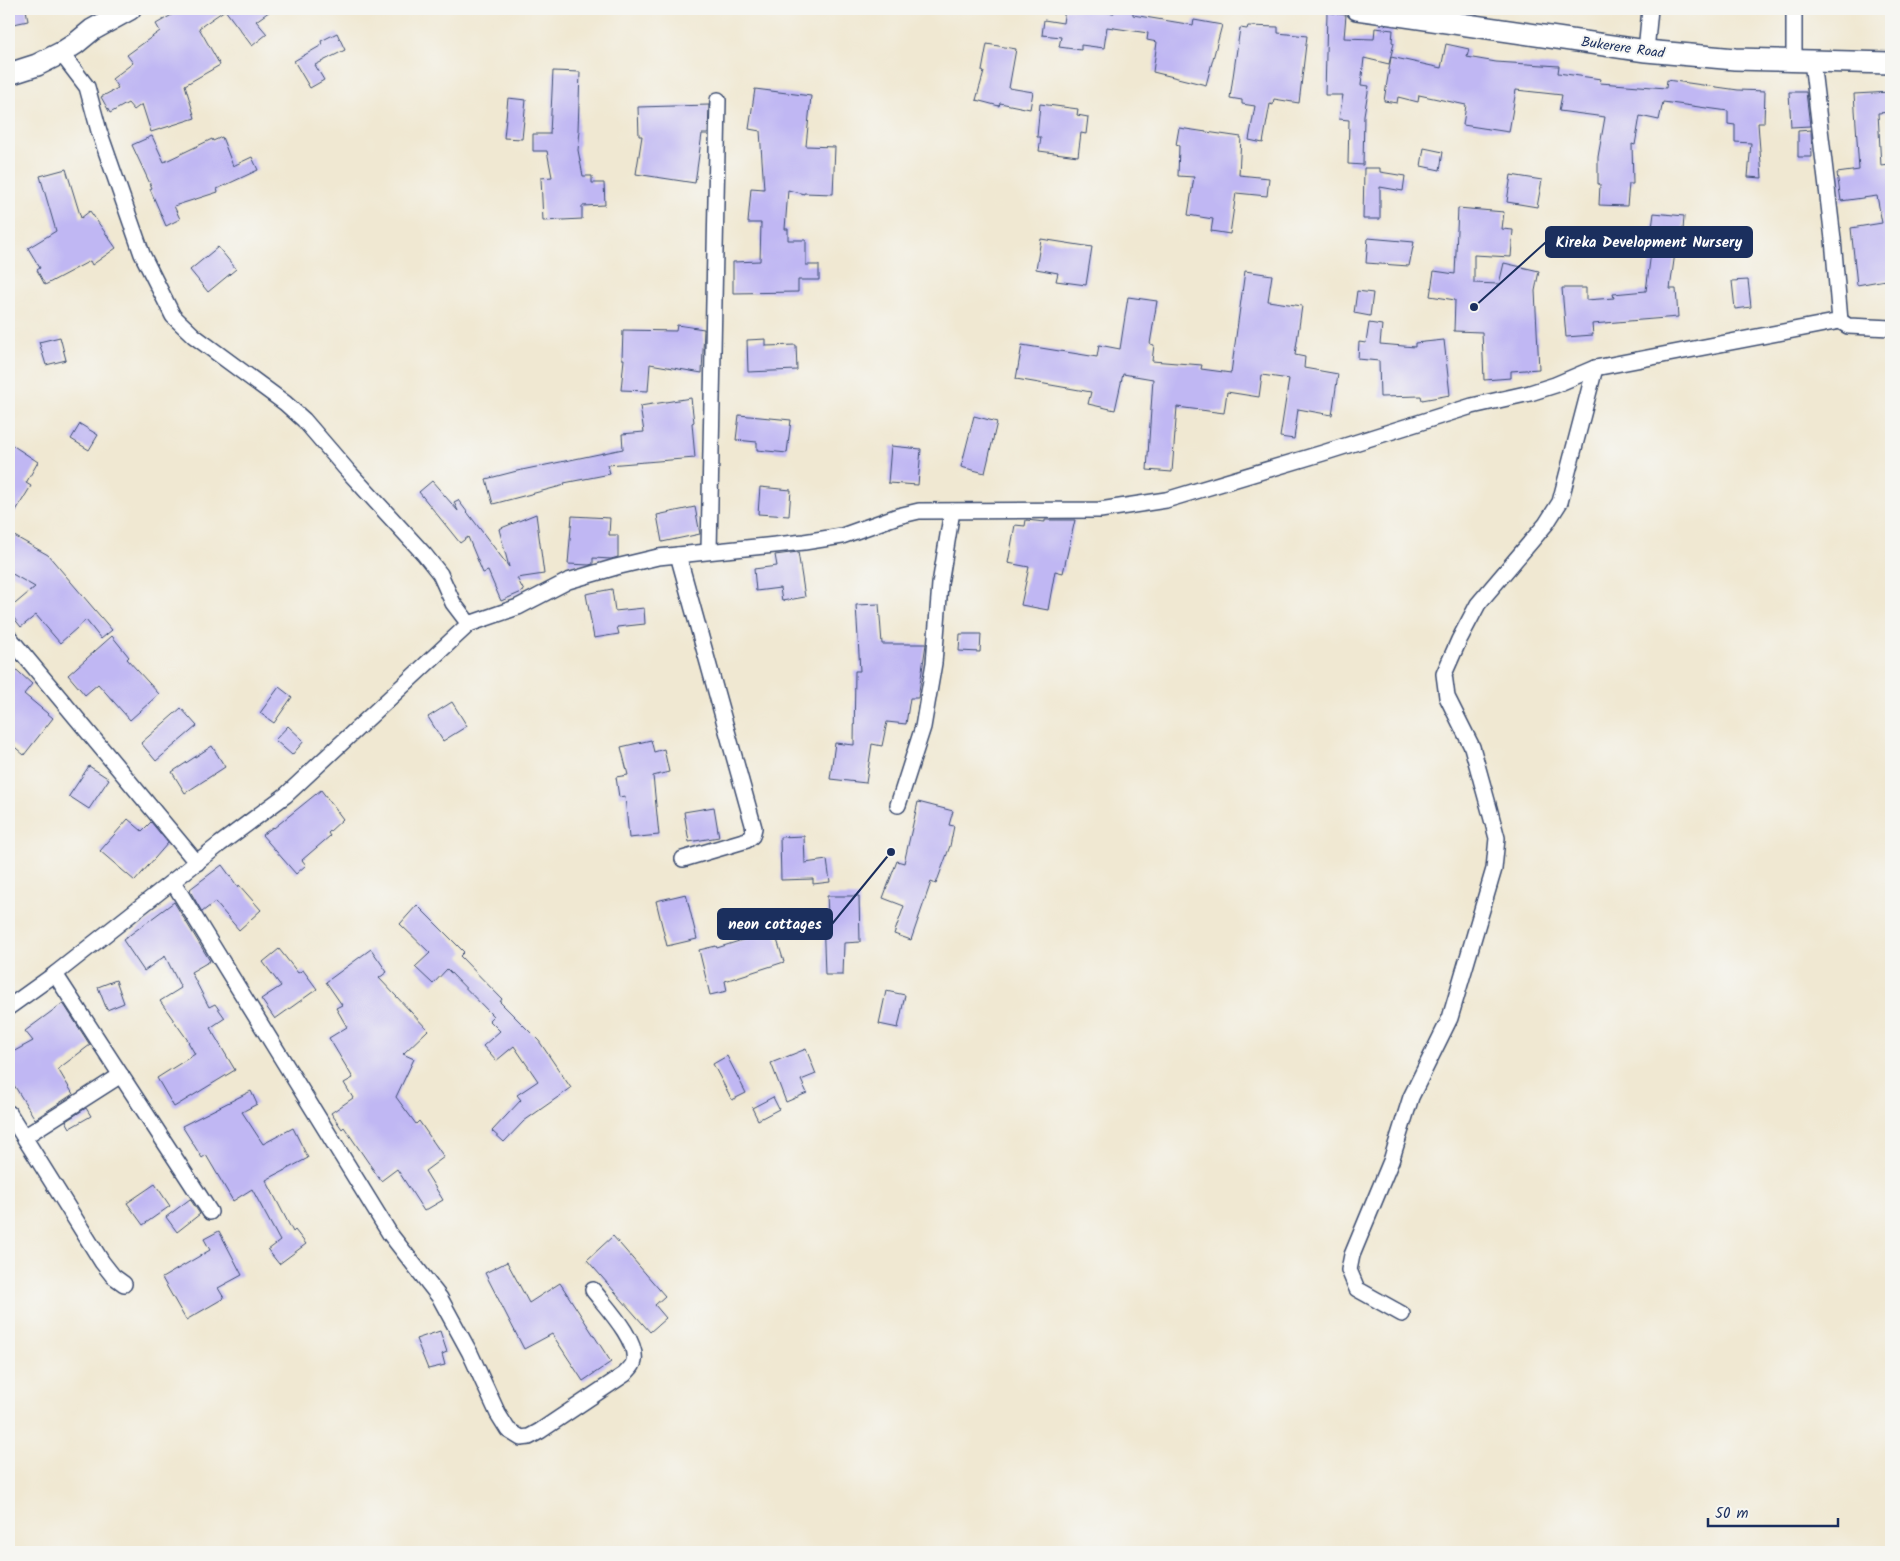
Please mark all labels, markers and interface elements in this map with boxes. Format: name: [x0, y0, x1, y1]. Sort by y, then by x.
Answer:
street label: Bukerere Road: [1580, 31, 1667, 65]
callout: Kireka Development Nursery: [1546, 227, 1752, 257]
text: Kireka Development Nursery: [1556, 231, 1742, 255]
callout: neon cottages: [718, 909, 832, 939]
text: neon cottages: [728, 913, 822, 937]
scale bar: [1708, 1496, 1838, 1528]
text: 50 m: [1715, 1502, 1749, 1526]

